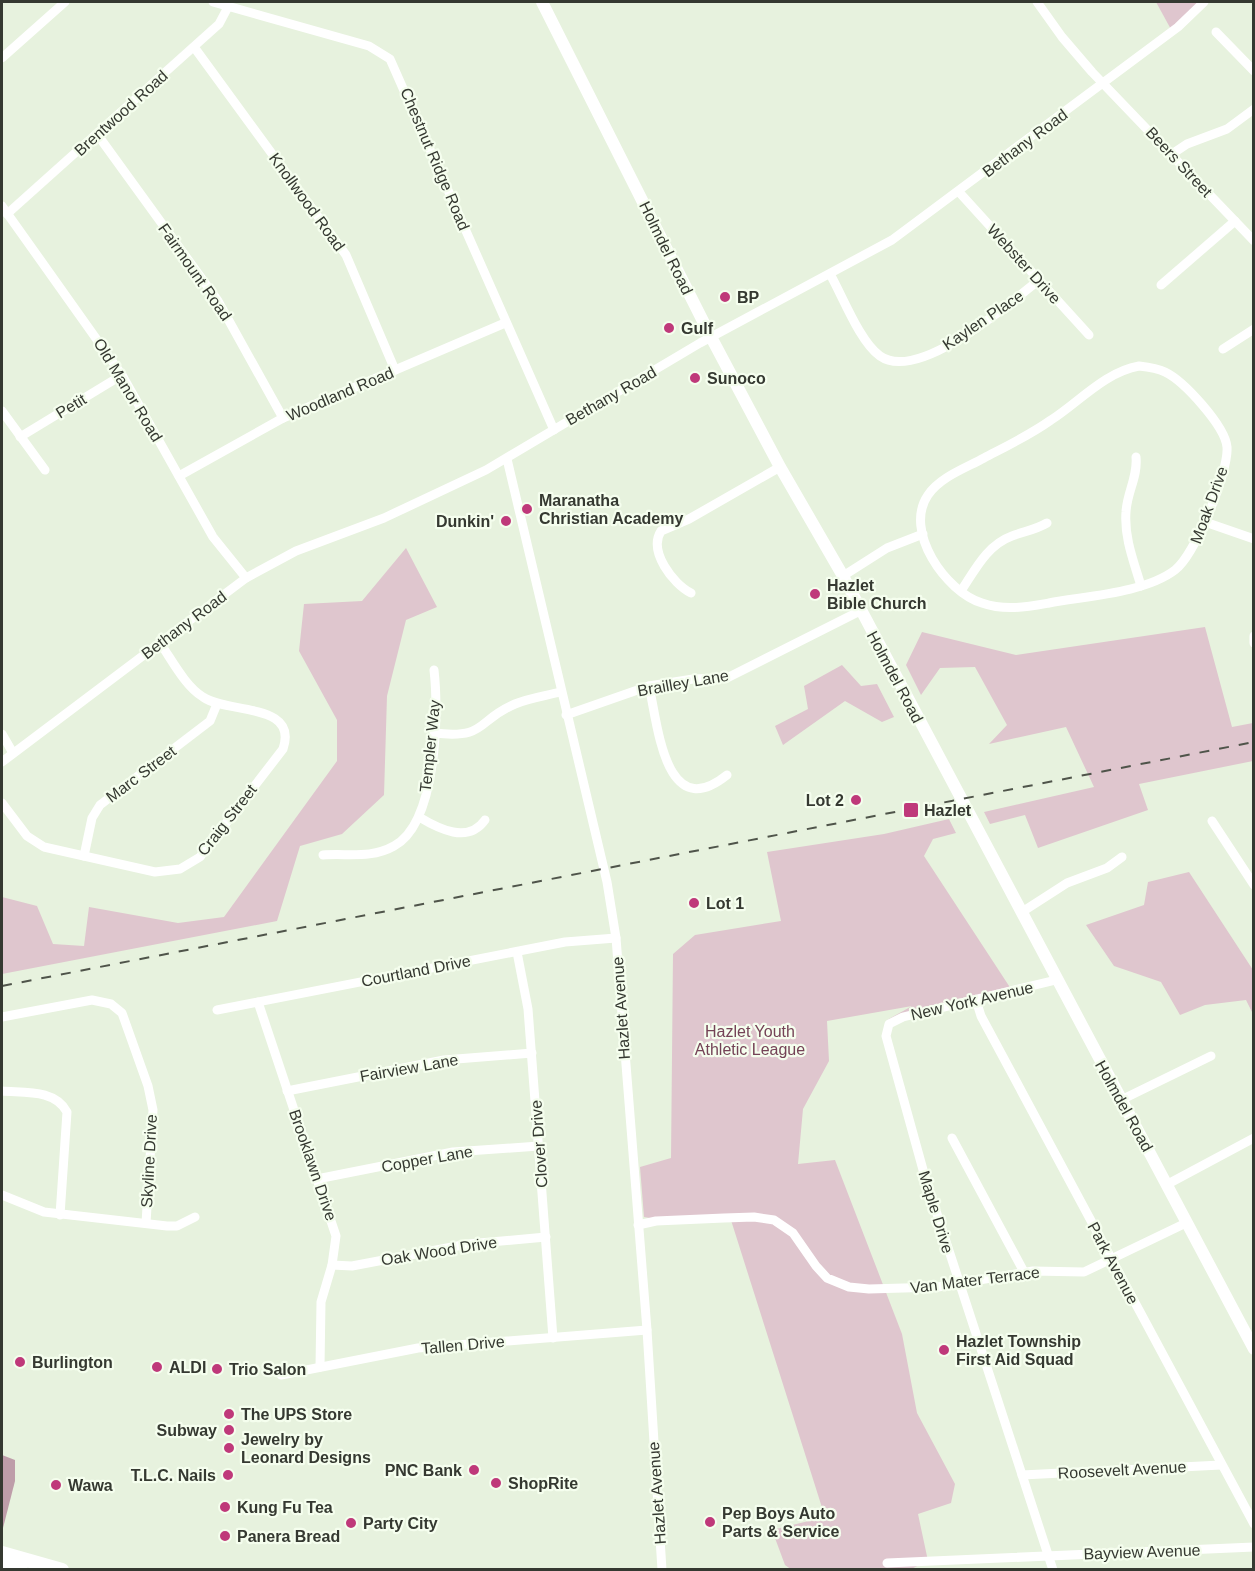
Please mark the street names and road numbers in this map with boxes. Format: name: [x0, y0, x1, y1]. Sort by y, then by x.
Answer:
street label: Brentwood Road: [71, 67, 171, 159]
street label: Chestnut Ridge Road: [397, 85, 473, 233]
street label: Bethany Road: [979, 106, 1071, 180]
street label: Beers Street: [1142, 124, 1216, 201]
street label: Knollwood Road: [266, 150, 348, 254]
street label: Holmdel Road: [636, 199, 696, 297]
street label: Fairmount Road: [155, 220, 235, 324]
street label: Webster Drive: [984, 221, 1064, 307]
street label: Kaylen Place: [940, 287, 1027, 353]
street label: Old Manor Road: [90, 335, 166, 445]
street label: Bethany Road: [563, 363, 659, 429]
street label: Woodland Road: [284, 364, 396, 424]
street label: Petit: [53, 390, 90, 422]
street label: Moak Drive: [1187, 464, 1231, 546]
street label: Bethany Road: [138, 588, 230, 662]
street label: Holmdel Road: [864, 628, 926, 726]
street label: Brailley Lane: [636, 667, 730, 699]
street label: Templer Way: [417, 699, 443, 793]
street label: Marc Street: [103, 742, 180, 806]
street label: Craig Street: [194, 781, 260, 859]
street label: Courtland Drive: [360, 952, 472, 990]
street label: Hazlet Avenue: [609, 956, 633, 1060]
street label: New York Avenue: [909, 979, 1035, 1023]
street label: Fairview Lane: [358, 1051, 460, 1085]
street label: Holmdel Road: [1092, 1058, 1156, 1154]
street label: Clover Drive: [527, 1099, 551, 1188]
street label: Brooklawn Drive: [286, 1107, 340, 1223]
street label: Skyline Drive: [138, 1114, 160, 1208]
street label: Copper Lane: [380, 1143, 474, 1175]
street label: Maple Drive: [915, 1169, 957, 1255]
street label: Park Avenue: [1084, 1219, 1142, 1307]
street label: Oak Wood Drive: [380, 1233, 498, 1269]
street label: Van Mater Terrace: [909, 1264, 1041, 1296]
street label: Tallen Drive: [421, 1333, 505, 1357]
street label: Hazlet Avenue: [645, 1441, 669, 1545]
street label: Roosevelt Avenue: [1057, 1458, 1187, 1482]
street label: Bayview Avenue: [1083, 1541, 1201, 1563]

